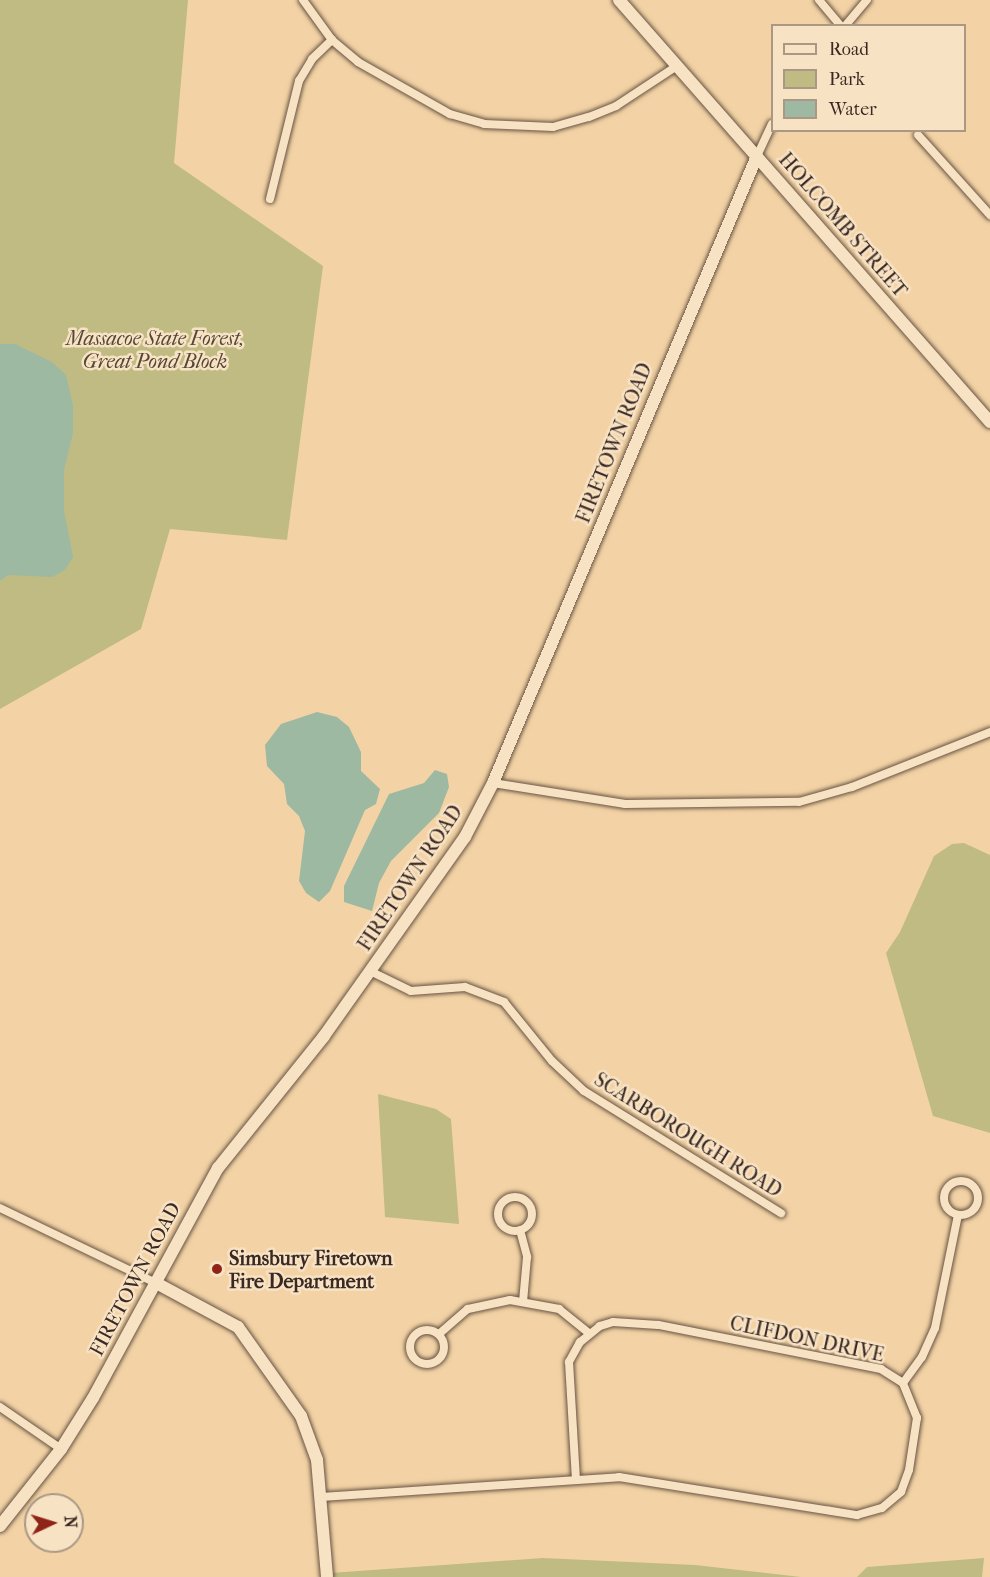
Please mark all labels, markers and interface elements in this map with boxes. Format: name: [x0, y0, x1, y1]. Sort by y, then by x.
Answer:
legend: [771, 24, 966, 132]
text: Road: [829, 39, 869, 60]
text: Park: [829, 69, 865, 90]
text: Water: [829, 99, 877, 120]
street label: HOLCOMB STREET: [774, 148, 912, 302]
park label: Massacoe State Forest, Great Pond Block: [66, 326, 244, 373]
street label: FIRETOWN ROAD: [571, 359, 657, 527]
street label: FIRETOWN ROAD: [352, 801, 468, 955]
street label: SCARBOROUGH ROAD: [590, 1067, 786, 1203]
street label: FIRETOWN ROAD: [84, 1198, 186, 1360]
place label: Simsbury Firetown Fire Department: [229, 1246, 393, 1293]
marker: Simsbury Firetown Fire Department: [210, 1262, 224, 1276]
street label: CLIFDON DRIVE: [728, 1311, 886, 1367]
north arrow: [24, 1493, 84, 1553]
text: N: [61, 1515, 80, 1529]

